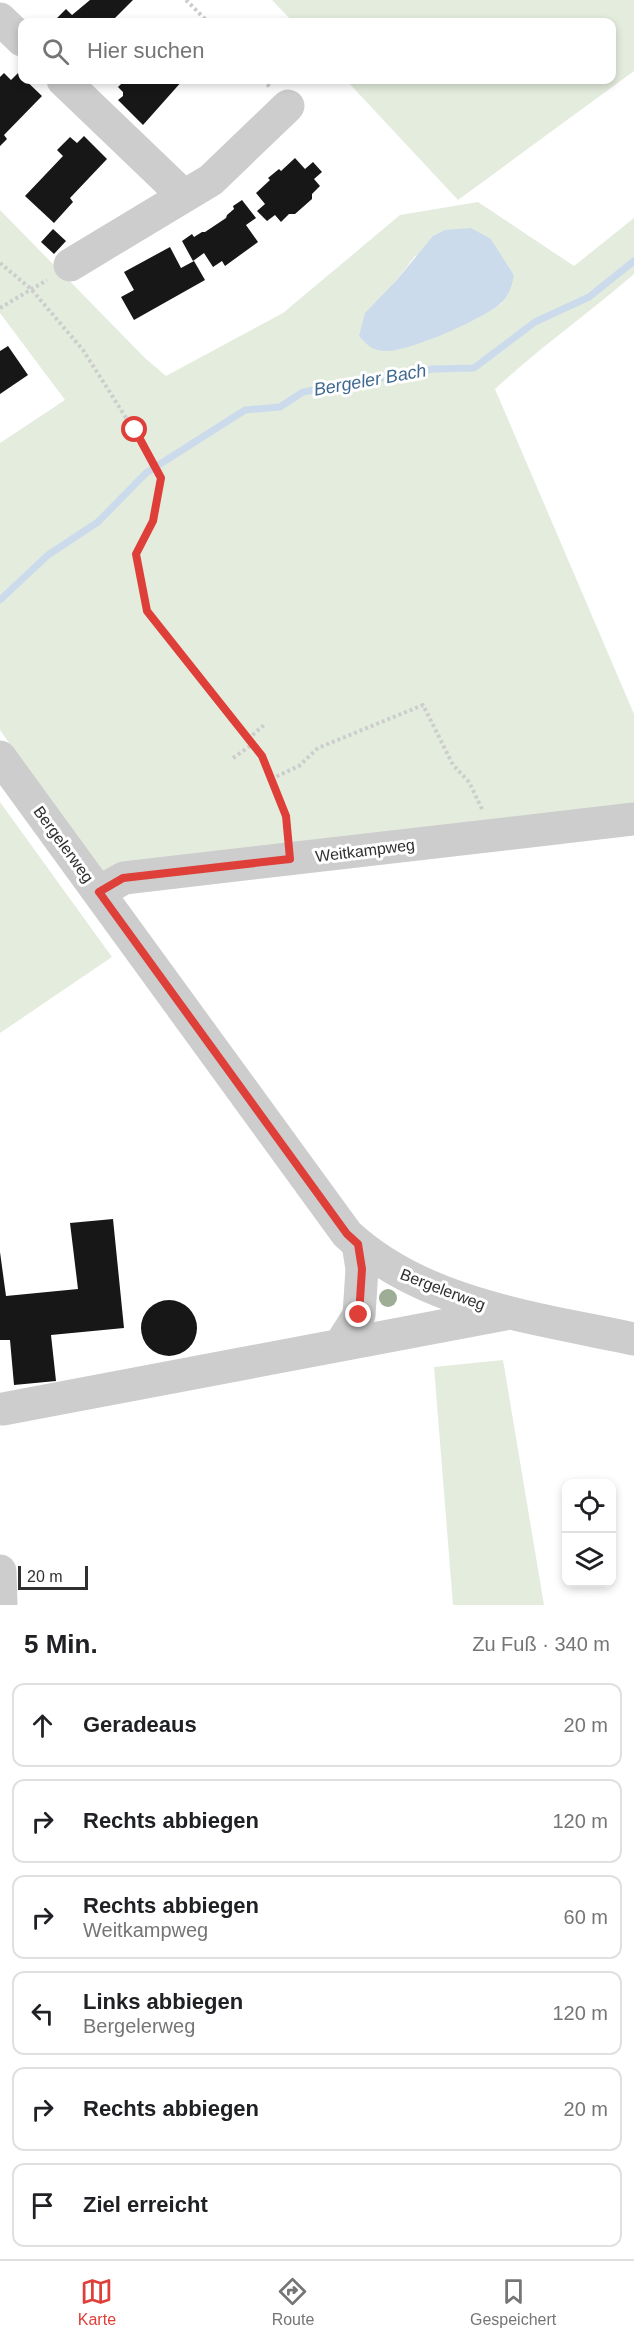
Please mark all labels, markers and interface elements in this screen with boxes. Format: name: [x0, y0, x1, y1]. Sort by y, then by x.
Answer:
search box: [18, 18, 616, 84]
icon: search: [39, 35, 72, 68]
text: Hier suchen: [87, 38, 204, 63]
water label: Bergeler Bach: [312, 360, 428, 400]
route start: [121, 416, 147, 442]
street label: Bergelerweg: [30, 803, 97, 886]
street label: Weitkampweg: [314, 836, 416, 865]
street label: Bergelerweg: [398, 1265, 488, 1313]
route end: [345, 1301, 371, 1327]
map controls: [562, 1479, 616, 1587]
button: locate: [562, 1479, 616, 1533]
button: layers: [562, 1533, 616, 1587]
scale bar: [18, 1563, 88, 1590]
text: 20 m: [27, 1568, 63, 1585]
text: 5 Min.: [24, 1629, 98, 1659]
text: Zu Fuß · 340 m: [472, 1633, 610, 1655]
icon: ahead: [26, 1709, 59, 1742]
text: Geradeaus: [83, 1712, 197, 1737]
text: 20 m: [564, 1714, 608, 1736]
icon: right: [26, 1805, 59, 1838]
text: Rechts abbiegen: [83, 1808, 259, 1833]
text: 120 m: [552, 1810, 608, 1832]
text: Rechts abbiegen: [83, 1893, 259, 1918]
icon: right: [26, 1901, 59, 1934]
text: 60 m: [564, 1906, 608, 1928]
text: Weitkampweg: [83, 1919, 208, 1941]
text: Links abbiegen: [83, 1989, 243, 2014]
icon: left: [26, 1997, 59, 2030]
text: 120 m: [552, 2002, 608, 2024]
text: Bergelerweg: [83, 2015, 195, 2037]
icon: right: [26, 2093, 59, 2126]
text: Rechts abbiegen: [83, 2096, 259, 2121]
text: 20 m: [564, 2098, 608, 2120]
icon: arrive: [26, 2189, 59, 2222]
text: Ziel erreicht: [83, 2192, 208, 2217]
tab: Karte: [78, 2275, 116, 2329]
tab: Route: [272, 2275, 314, 2329]
tab: Gespeichert: [470, 2275, 556, 2329]

